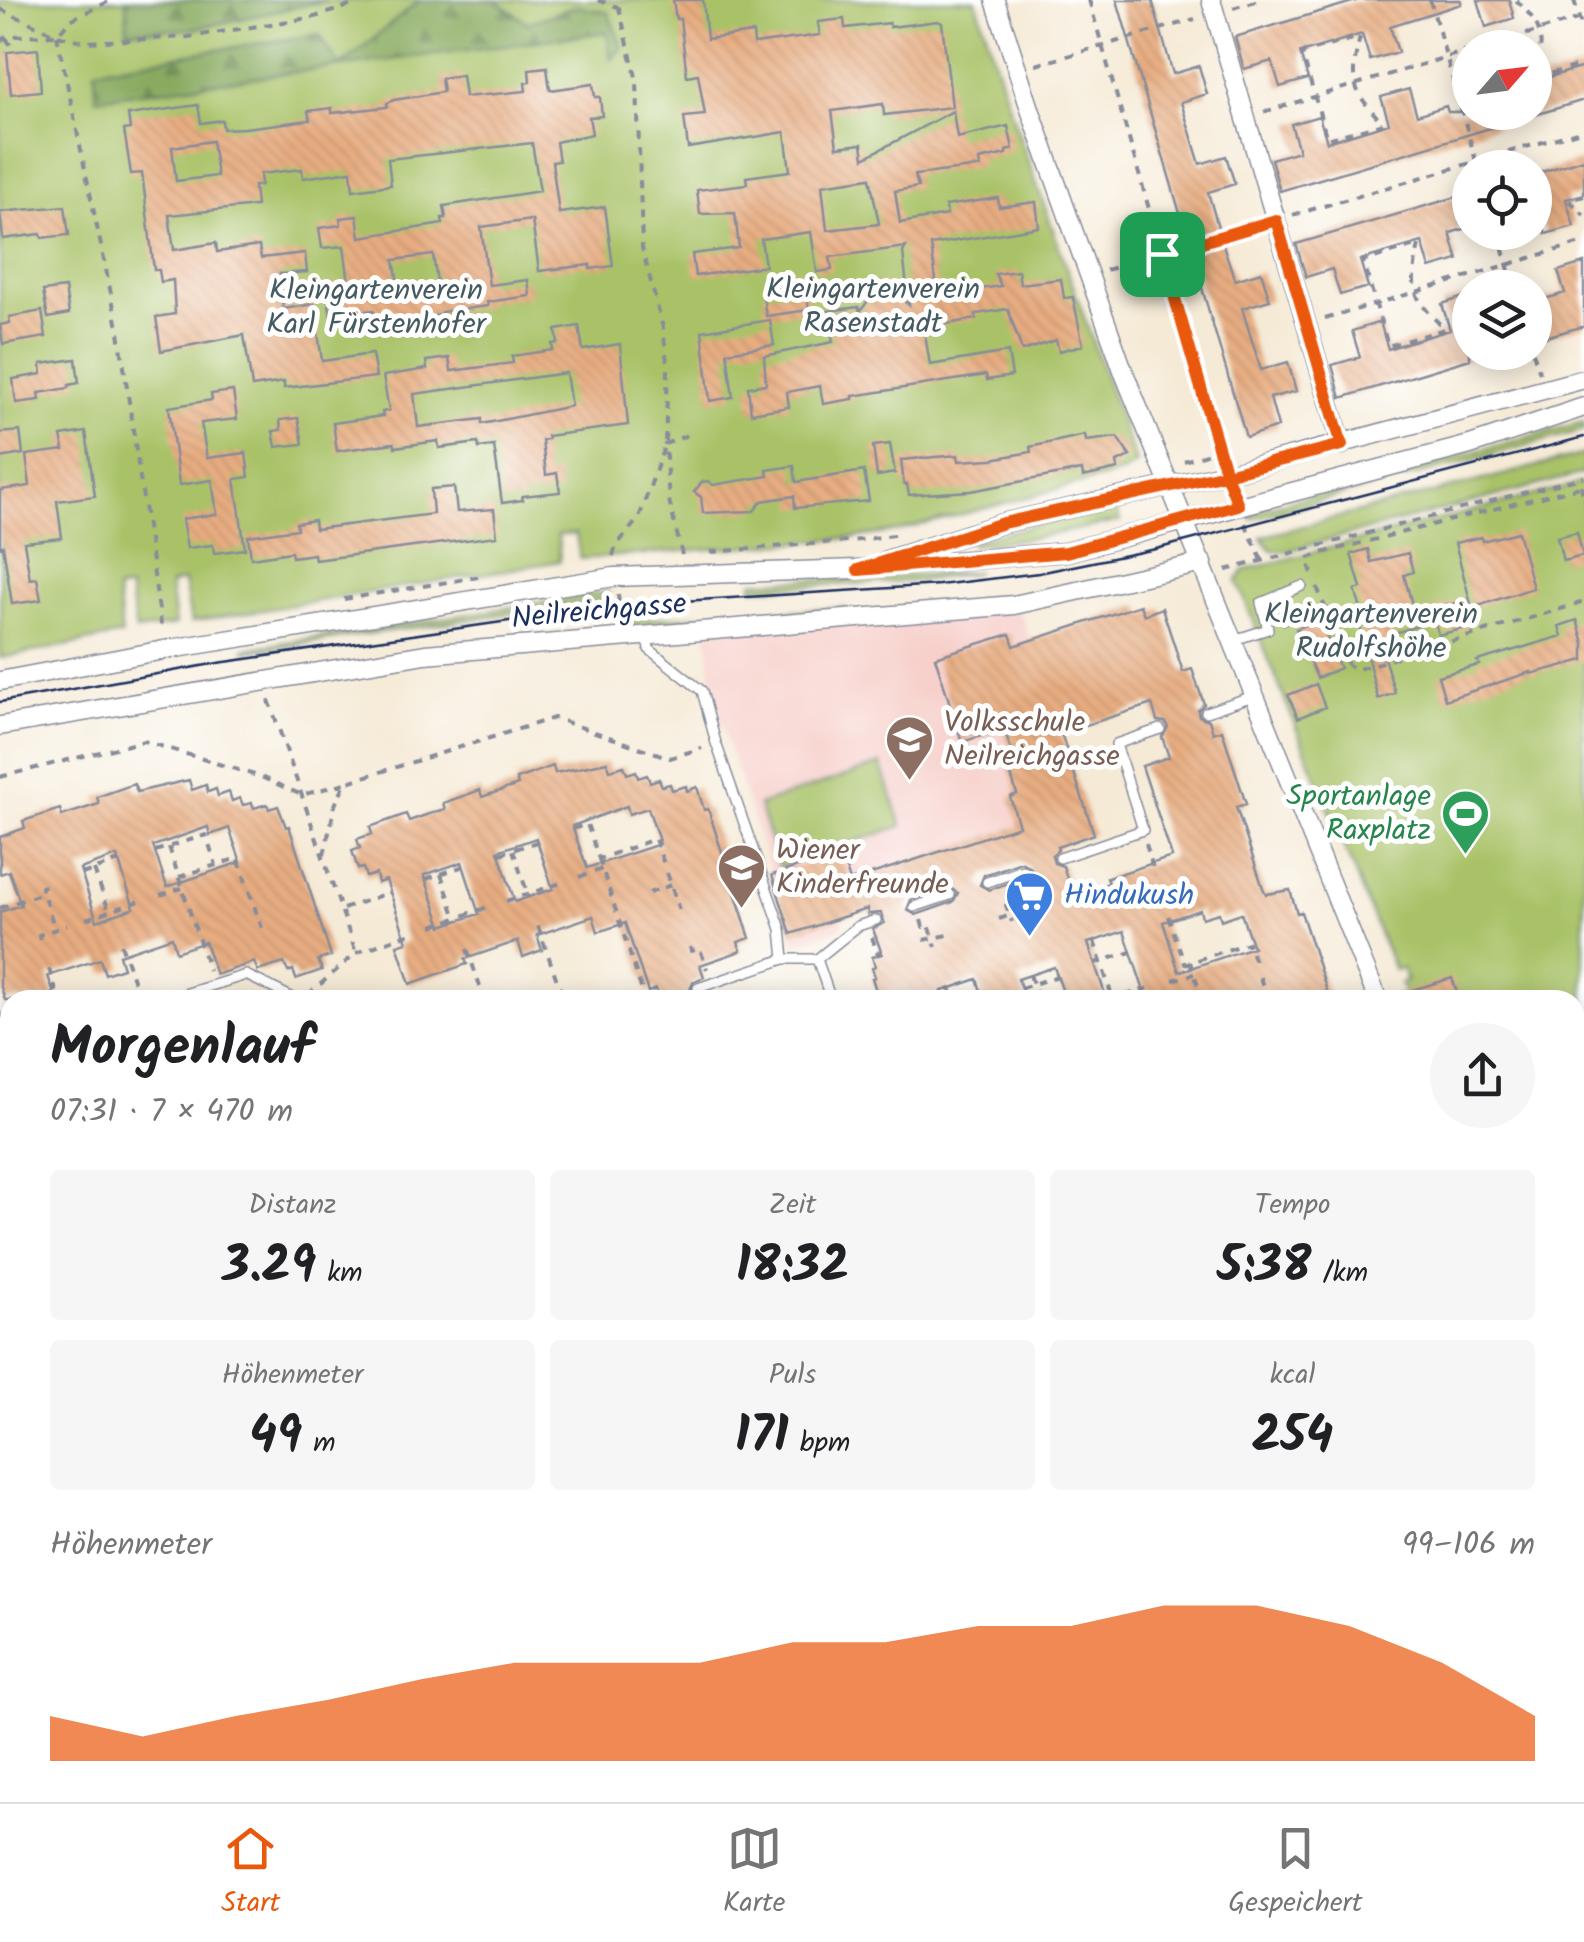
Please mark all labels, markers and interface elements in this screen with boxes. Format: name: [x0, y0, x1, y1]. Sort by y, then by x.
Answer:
north arrow: [1452, 30, 1552, 130]
map controls: [1452, 30, 1552, 370]
button: locate: [1452, 150, 1552, 250]
pin: [1120, 212, 1205, 297]
icon: arrive: [1135, 227, 1190, 282]
park label: Kleingartenverein Rasenstadt: [766, 266, 980, 348]
park label: Kleingartenverein Karl Fürstenhofer: [266, 267, 488, 349]
button: layers: [1452, 270, 1552, 370]
street label: Neilreichgasse: [509, 580, 689, 644]
park label: Kleingartenverein Rudolfshöhe: [1264, 591, 1478, 673]
place label: Volksschule Neilreichgasse: [944, 699, 1120, 781]
school or university icon: Volksschule Neilreichgasse: [883, 714, 935, 782]
place label: Sportanlage Raxplatz: [1286, 773, 1431, 855]
sports icon: Sportanlage Raxplatz: [1440, 788, 1492, 856]
place label: Wiener Kinderfreunde: [776, 827, 949, 909]
school or university icon: Wiener Kinderfreunde: [715, 842, 767, 910]
supermarket icon: Hindukush: [1003, 870, 1055, 938]
place label: Hindukush: [1064, 872, 1194, 920]
text: Morgenlauf: [50, 1006, 314, 1093]
button: share: [1430, 1023, 1535, 1128]
text: 07:31 · 7 × 470 m: [50, 1087, 293, 1138]
text: Distanz: [249, 1183, 336, 1228]
text: Zeit: [769, 1183, 816, 1228]
text: Tempo: [1255, 1183, 1330, 1228]
text: 3.29: [222, 1228, 316, 1308]
text: 18:32: [736, 1228, 849, 1308]
text: 5:38: [1217, 1228, 1311, 1308]
text: km: [316, 1251, 363, 1296]
text: /km: [1311, 1251, 1368, 1296]
text: Höhenmeter: [222, 1353, 363, 1398]
text: Puls: [769, 1353, 816, 1398]
text: kcal: [1270, 1353, 1315, 1398]
text: 49: [249, 1398, 302, 1478]
text: 171: [735, 1398, 789, 1478]
text: 254: [1252, 1398, 1333, 1478]
text: m: [302, 1421, 336, 1466]
text: bpm: [789, 1421, 850, 1466]
text: Höhenmeter: [50, 1520, 212, 1571]
text: 99–106 m: [1402, 1520, 1535, 1571]
tab: Start: [221, 1821, 280, 1926]
tab: Karte: [723, 1821, 785, 1926]
tab: Gespeichert: [1228, 1821, 1363, 1926]

